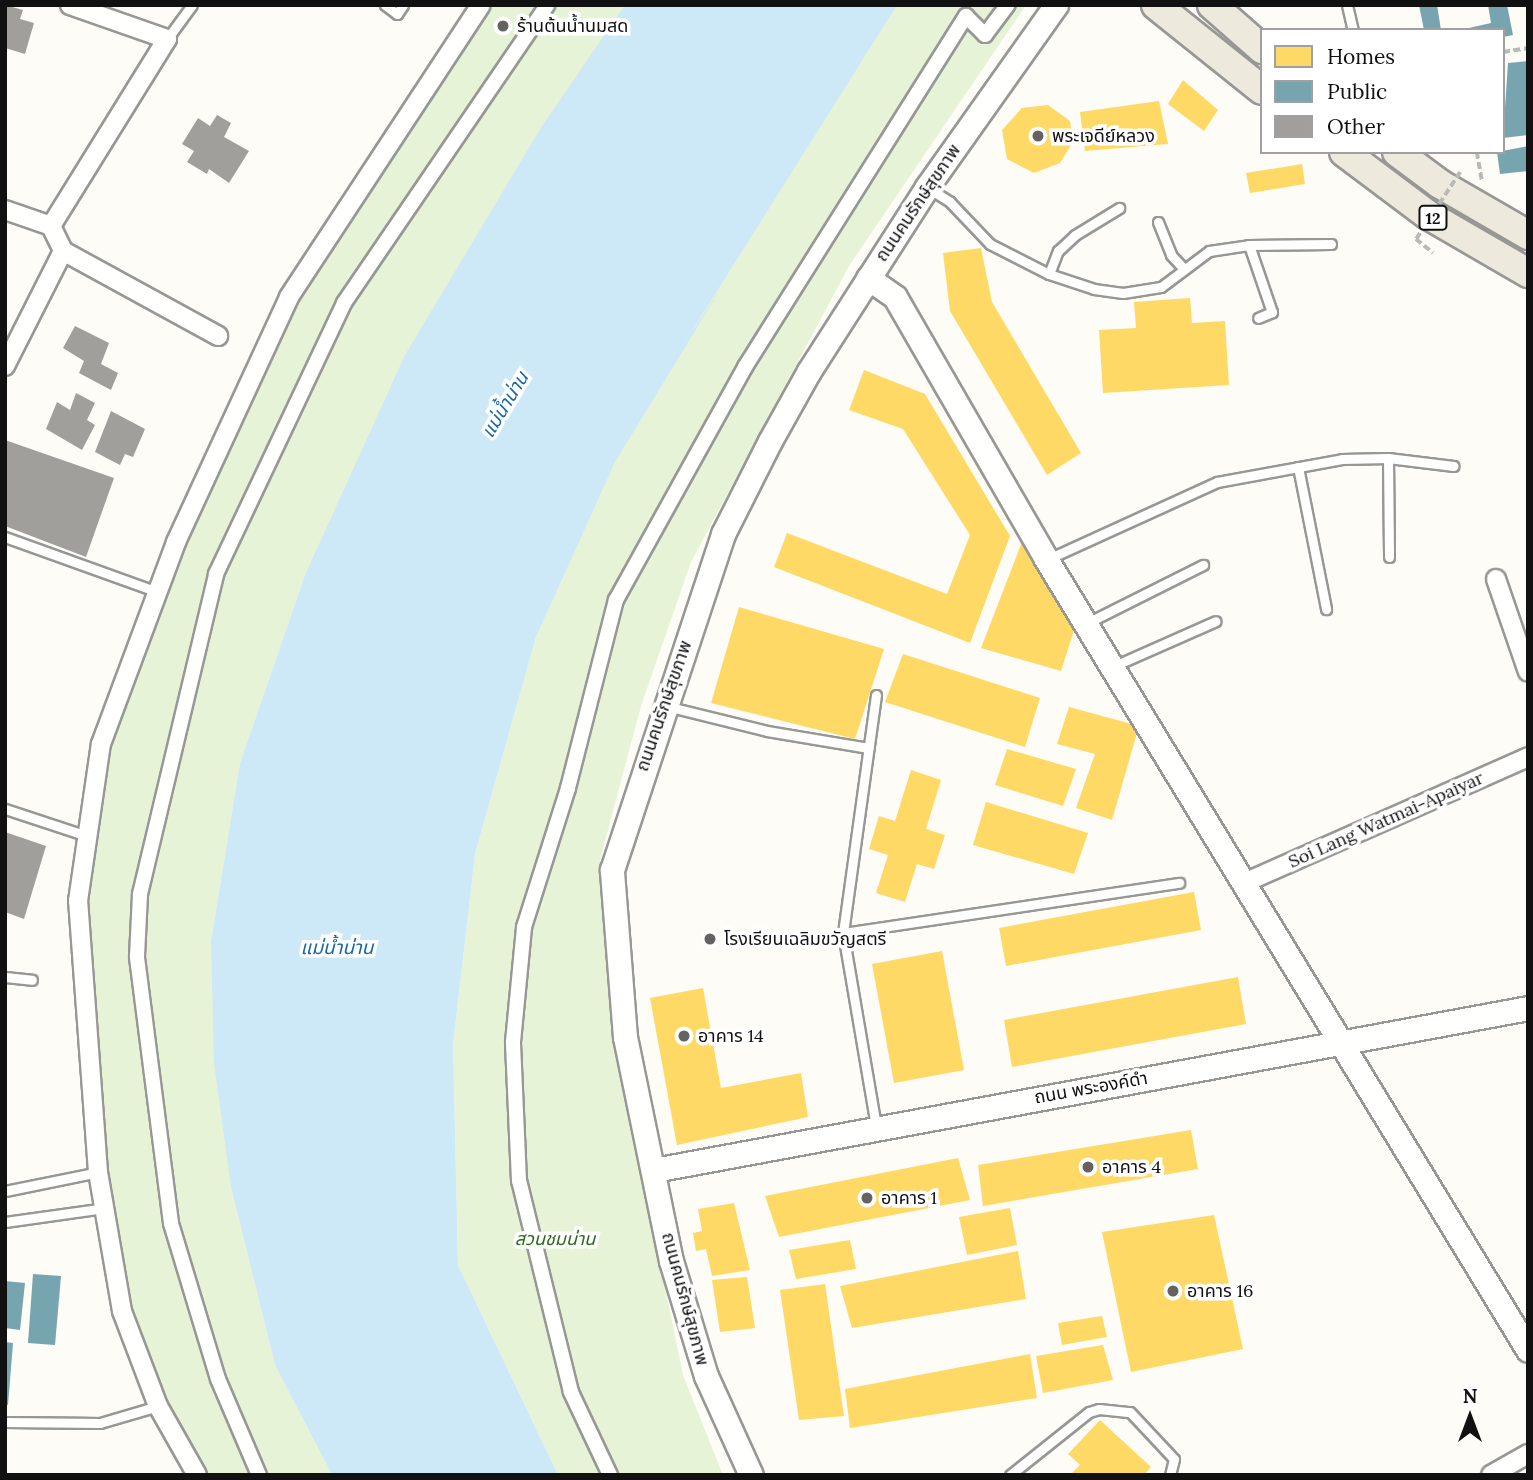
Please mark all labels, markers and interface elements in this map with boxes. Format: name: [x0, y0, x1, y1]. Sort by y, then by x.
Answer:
place label: ร้านต้นน้ำนมสด: [517, 15, 628, 37]
marker: ร้านต้นน้ำนมสด: [495, 18, 511, 34]
legend: [1260, 28, 1505, 154]
text: Homes: [1327, 43, 1395, 70]
text: Public: [1327, 78, 1387, 105]
text: Other: [1327, 113, 1385, 140]
place label: พระเจดีย์หลวง: [1052, 125, 1155, 147]
marker: พระเจดีย์หลวง: [1030, 128, 1046, 144]
street label: ถนนคนรักษ์สุขภาพ: [871, 140, 965, 266]
road number: 12: [1417, 206, 1449, 230]
water label: แม่น้ำน่าน: [476, 368, 534, 442]
street label: ถนนคนรักษ์สุขภาพ: [632, 638, 696, 774]
street label: Soi Lang Watmai-Apaiyar: [1285, 767, 1487, 873]
place label: โรงเรียนเฉลิมขวัญสตรี: [724, 928, 886, 950]
marker: โรงเรียนเฉลิมขวัญสตรี: [702, 931, 718, 947]
water label: แม่น้ำน่าน: [301, 937, 373, 959]
place label: อาคาร 14: [698, 1025, 764, 1047]
marker: อาคาร 14: [676, 1028, 692, 1044]
street label: ถนน พระองค์ดำ: [1033, 1067, 1149, 1109]
place label: อาคาร 4: [1102, 1156, 1161, 1178]
marker: อาคาร 4: [1080, 1159, 1096, 1175]
place label: อาคาร 1: [881, 1187, 937, 1209]
marker: อาคาร 1: [859, 1190, 875, 1206]
park label: สวนชมน่าน: [515, 1228, 595, 1250]
street label: ถนนคนรักษ์สุขภาพ: [657, 1230, 713, 1368]
place label: อาคาร 16: [1187, 1280, 1253, 1302]
marker: อาคาร 16: [1165, 1283, 1181, 1299]
north arrow: [1435, 1382, 1505, 1452]
text: N: [1463, 1384, 1477, 1408]

